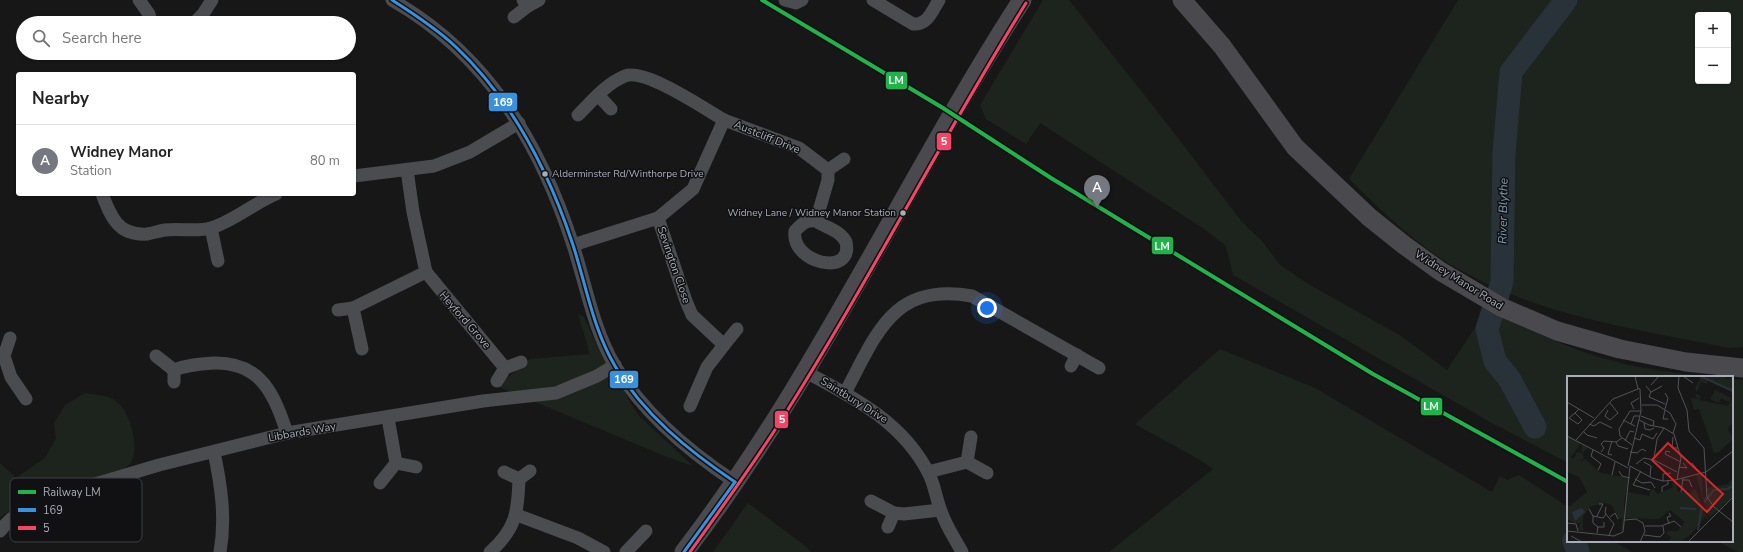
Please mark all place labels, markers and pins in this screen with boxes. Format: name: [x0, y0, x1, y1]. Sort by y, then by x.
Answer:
place label: Alderminster Rd/Winthorpe Drive: [552, 167, 704, 181]
marker: Alderminster Rd/Winthorpe Drive: [540, 169, 550, 179]
pin: A: [1084, 175, 1110, 208]
place label: Widney Lane / Widney Manor Station: [727, 206, 896, 220]
marker: Widney Lane / Widney Manor Station: [898, 208, 908, 218]

